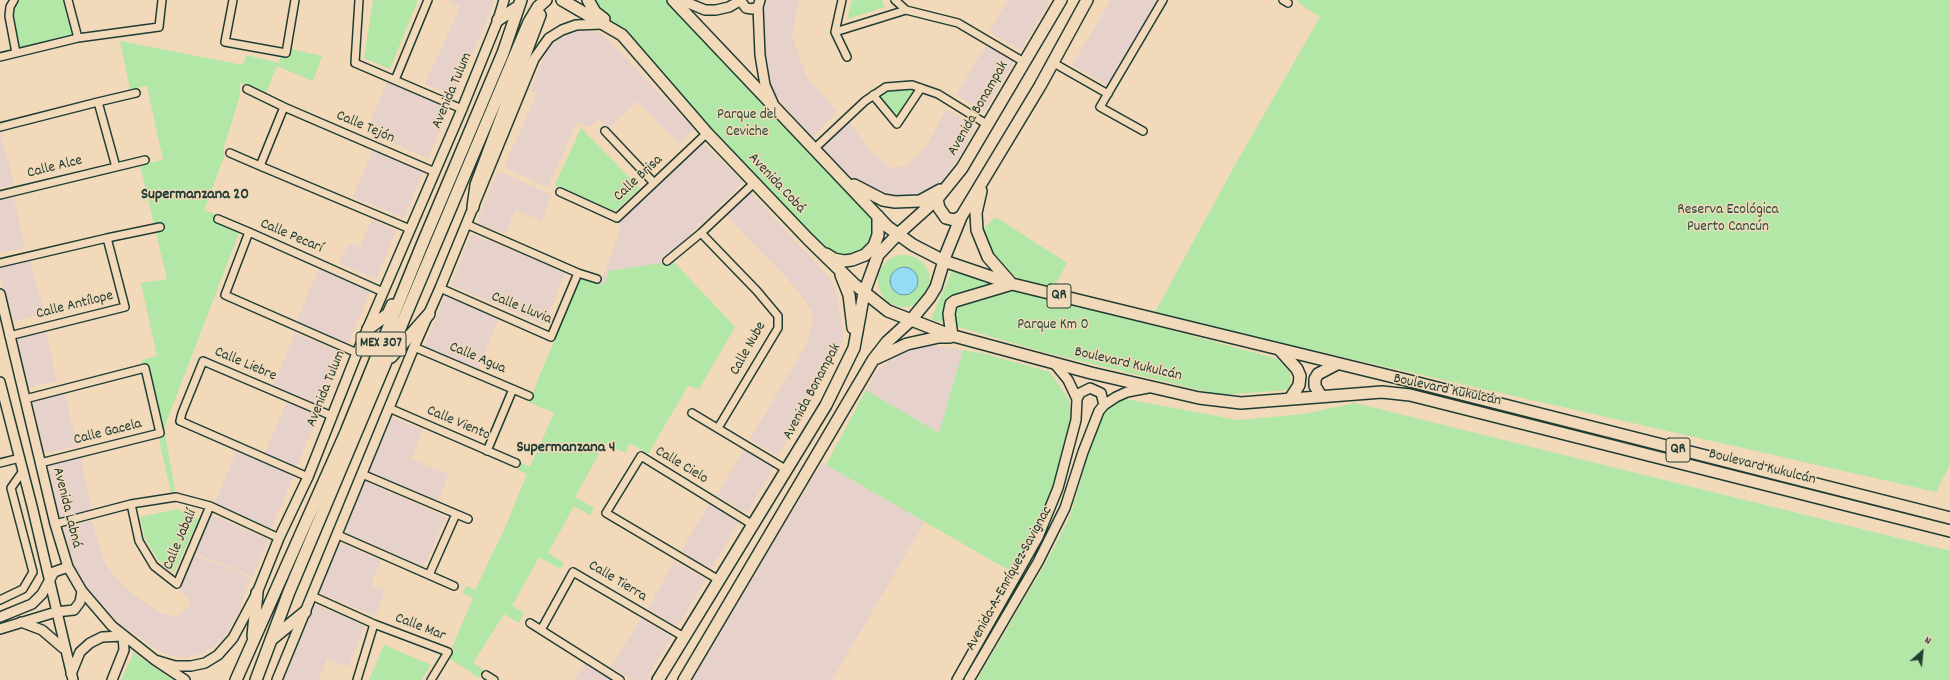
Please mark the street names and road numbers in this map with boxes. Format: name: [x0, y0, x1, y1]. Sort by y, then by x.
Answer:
street label: Avenida Tulum: [429, 50, 477, 132]
street label: Avenida Bonampak: [945, 58, 1013, 160]
street label: Calle Tejón: [333, 108, 397, 148]
street label: Avenida Cobá: [743, 150, 809, 218]
street label: Calle Alce: [26, 152, 84, 184]
street label: Calle Brisa: [611, 152, 667, 206]
street label: Calle Pecarí: [257, 216, 325, 258]
road number: QR: [1047, 284, 1071, 308]
street label: Calle Antílope: [35, 288, 115, 324]
street label: Calle Lluvia: [488, 289, 554, 329]
street label: Calle Nube: [727, 319, 771, 379]
road number: MEX 307: [356, 332, 406, 356]
street label: Calle Agua: [446, 339, 508, 379]
street label: Avenida Bonampak: [780, 341, 846, 443]
street label: Calle Liebre: [211, 344, 279, 386]
street label: Boulevard Kukulcán: [1072, 344, 1184, 386]
street label: Avenida Tulum: [303, 348, 351, 430]
street label: Boulevard Kukulcán: [1391, 371, 1503, 411]
street label: Calle Viento: [423, 403, 493, 445]
street label: Calle Gacela: [72, 416, 144, 450]
road number: QR: [1666, 438, 1690, 462]
street label: Calle Cielo: [651, 443, 711, 489]
street label: Boulevard Kukulcán: [1707, 446, 1817, 490]
street label: Avenida Labná: [47, 466, 85, 550]
street label: Avenida A. Enríquez Savignac: [963, 504, 1057, 654]
street label: Calle Jabalí: [160, 507, 202, 573]
street label: Calle Tierra: [584, 558, 650, 606]
street label: Calle Mar: [392, 610, 448, 646]

